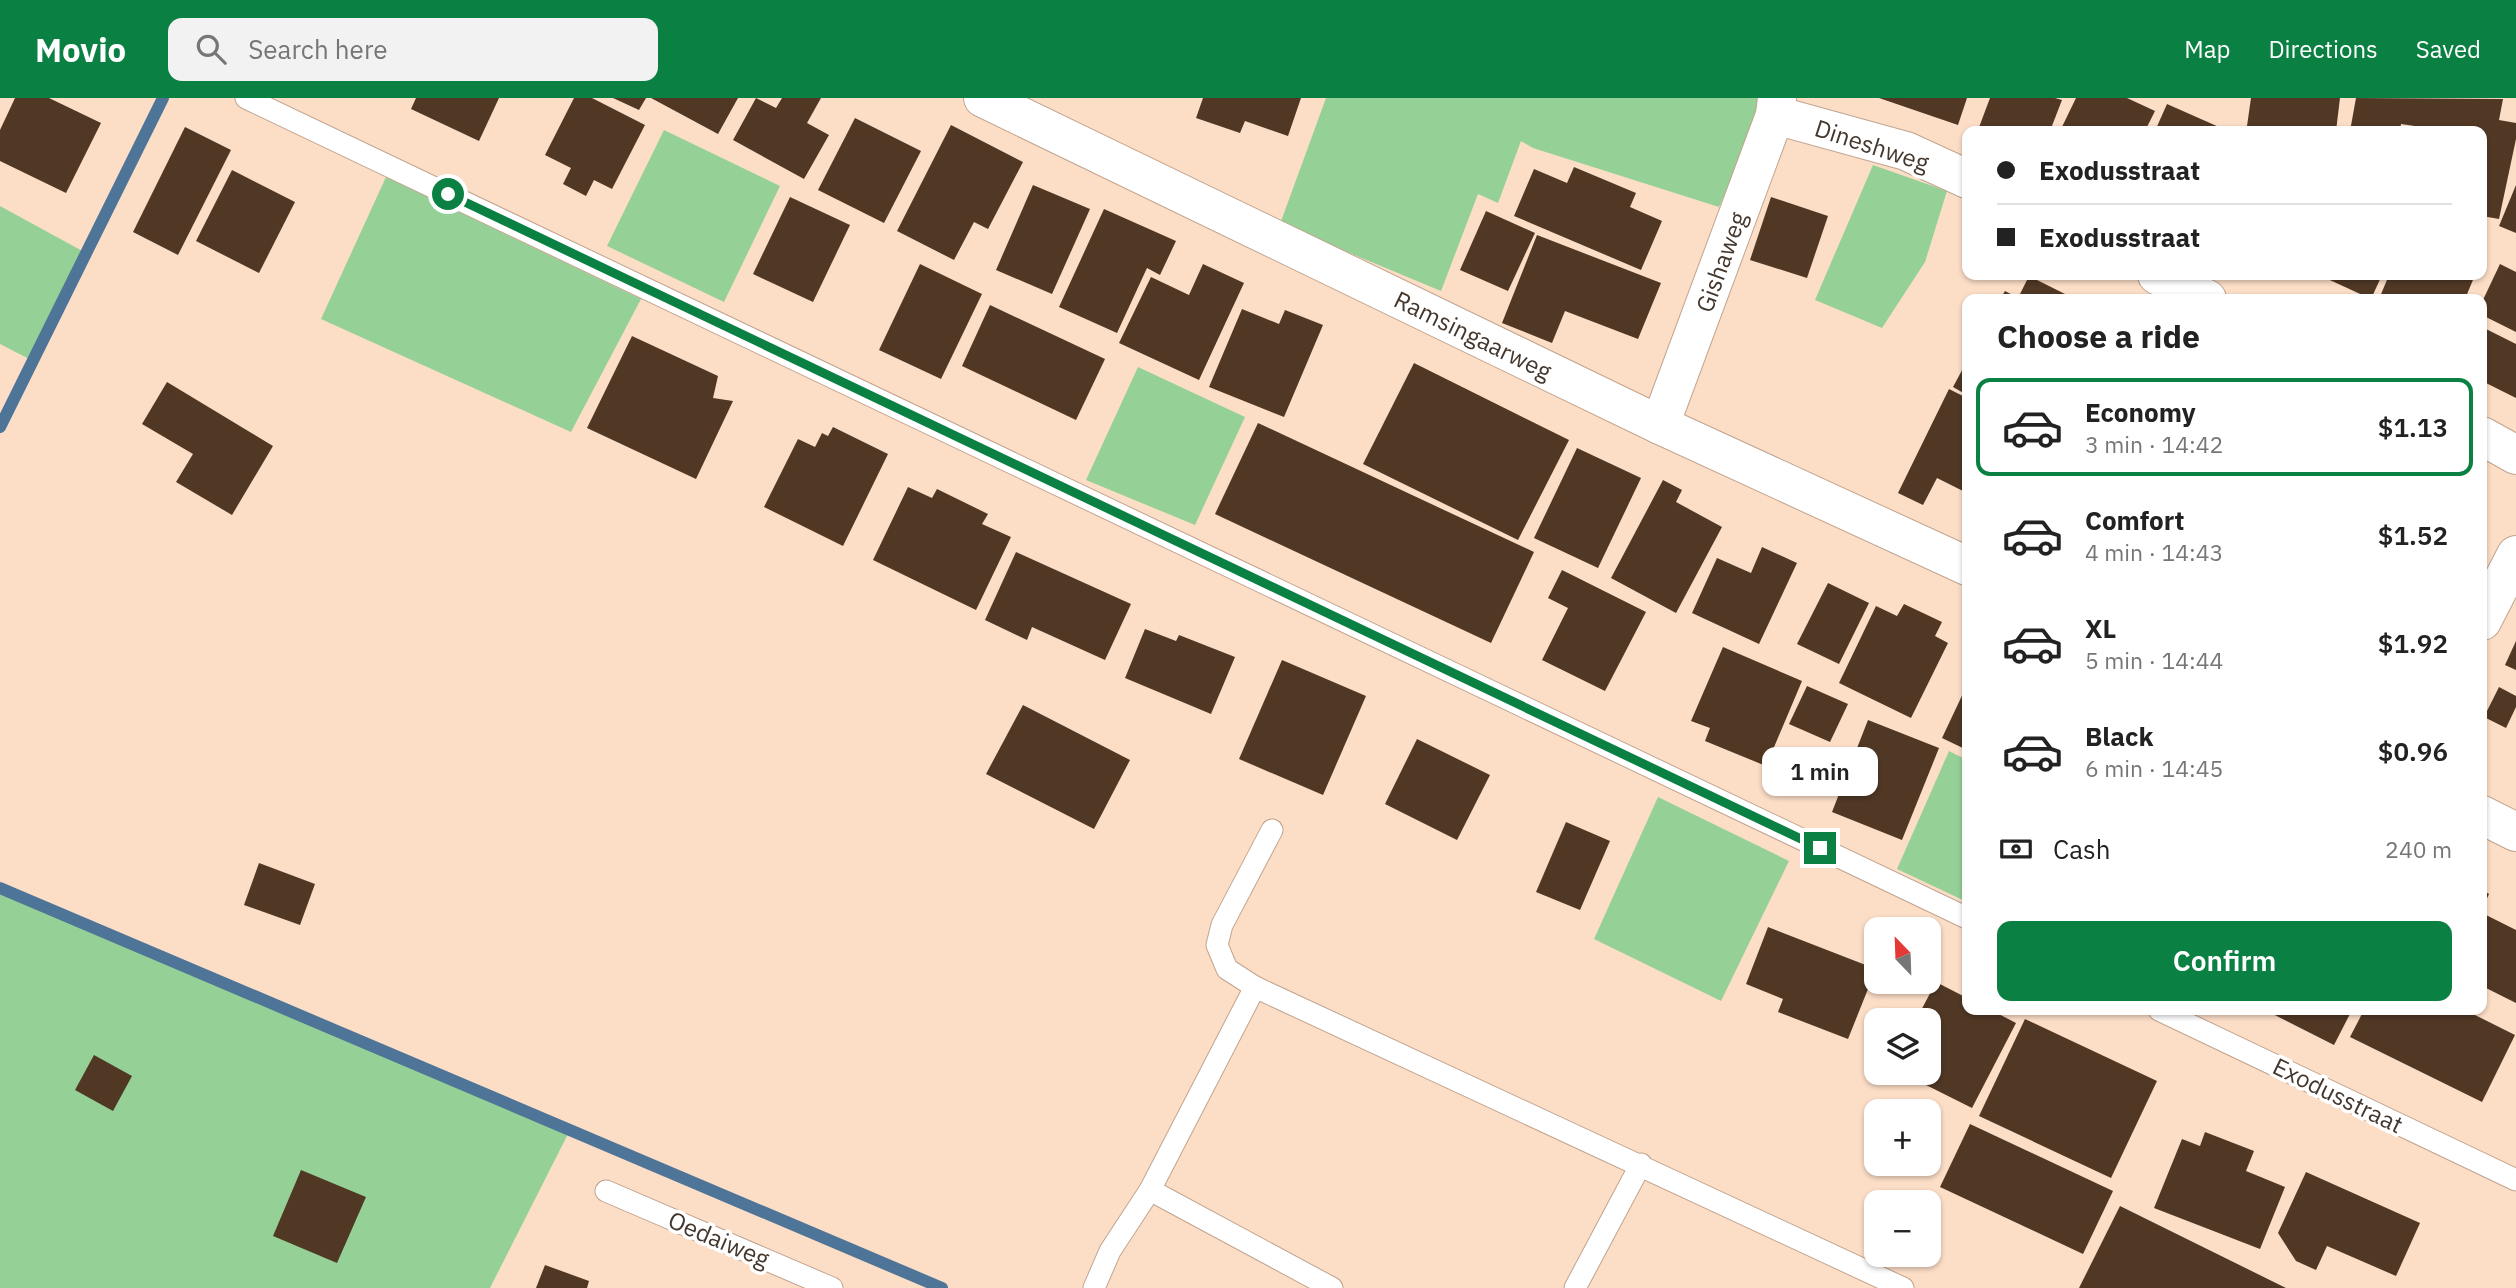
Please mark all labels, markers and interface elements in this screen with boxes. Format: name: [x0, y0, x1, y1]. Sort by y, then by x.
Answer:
search box: [168, 18, 658, 81]
text: Movio: [35, 28, 126, 71]
icon: search: [192, 30, 230, 68]
text: Search here: [248, 32, 388, 66]
text: Map: [2184, 33, 2230, 65]
text: Directions: [2268, 33, 2378, 65]
text: Saved: [2416, 33, 2481, 65]
street label: Dineshweg: [1811, 112, 1933, 179]
text: Exodusstraat: [2039, 153, 2200, 187]
route start: [432, 178, 464, 210]
street label: Gishaweg: [1688, 207, 1754, 317]
text: Exodusstraat: [2039, 220, 2200, 254]
street label: Ramsingaarweg: [1389, 283, 1557, 387]
text: Choose a ride: [1997, 315, 2200, 357]
text: Economy: [2085, 395, 2196, 429]
icon: car: [2001, 396, 2064, 459]
text: $1.13: [2378, 410, 2448, 444]
text: 3 min · 14:42: [2085, 429, 2223, 459]
text: Comfort: [2085, 503, 2184, 537]
icon: car: [2001, 504, 2064, 567]
text: $1.52: [2378, 518, 2448, 552]
text: 4 min · 14:43: [2085, 537, 2223, 567]
text: XL: [2085, 611, 2116, 645]
icon: car: [2001, 612, 2064, 675]
text: $1.92: [2378, 626, 2448, 660]
text: 5 min · 14:44: [2085, 645, 2223, 675]
text: Black: [2085, 719, 2153, 753]
icon: car: [2001, 720, 2064, 783]
text: $0.96: [2378, 734, 2448, 768]
callout: 1 min: [1762, 746, 1878, 796]
text: 6 min · 14:45: [2085, 753, 2223, 783]
text: 1 min: [1790, 756, 1850, 786]
icon: cash: [1997, 830, 2035, 868]
route end: [1804, 832, 1836, 864]
text: Cash: [2053, 832, 2110, 866]
text: 240 m: [2385, 834, 2452, 864]
north arrow: [1864, 917, 1941, 994]
map controls: [1864, 917, 1941, 1267]
button: Confirm: [1997, 921, 2452, 1001]
button: layers: [1864, 1008, 1941, 1085]
street label: Exodusstraat: [2268, 1050, 2408, 1140]
button: +: [1864, 1099, 1941, 1176]
button: −: [1864, 1190, 1941, 1267]
street label: Oedaiweg: [663, 1203, 775, 1275]

